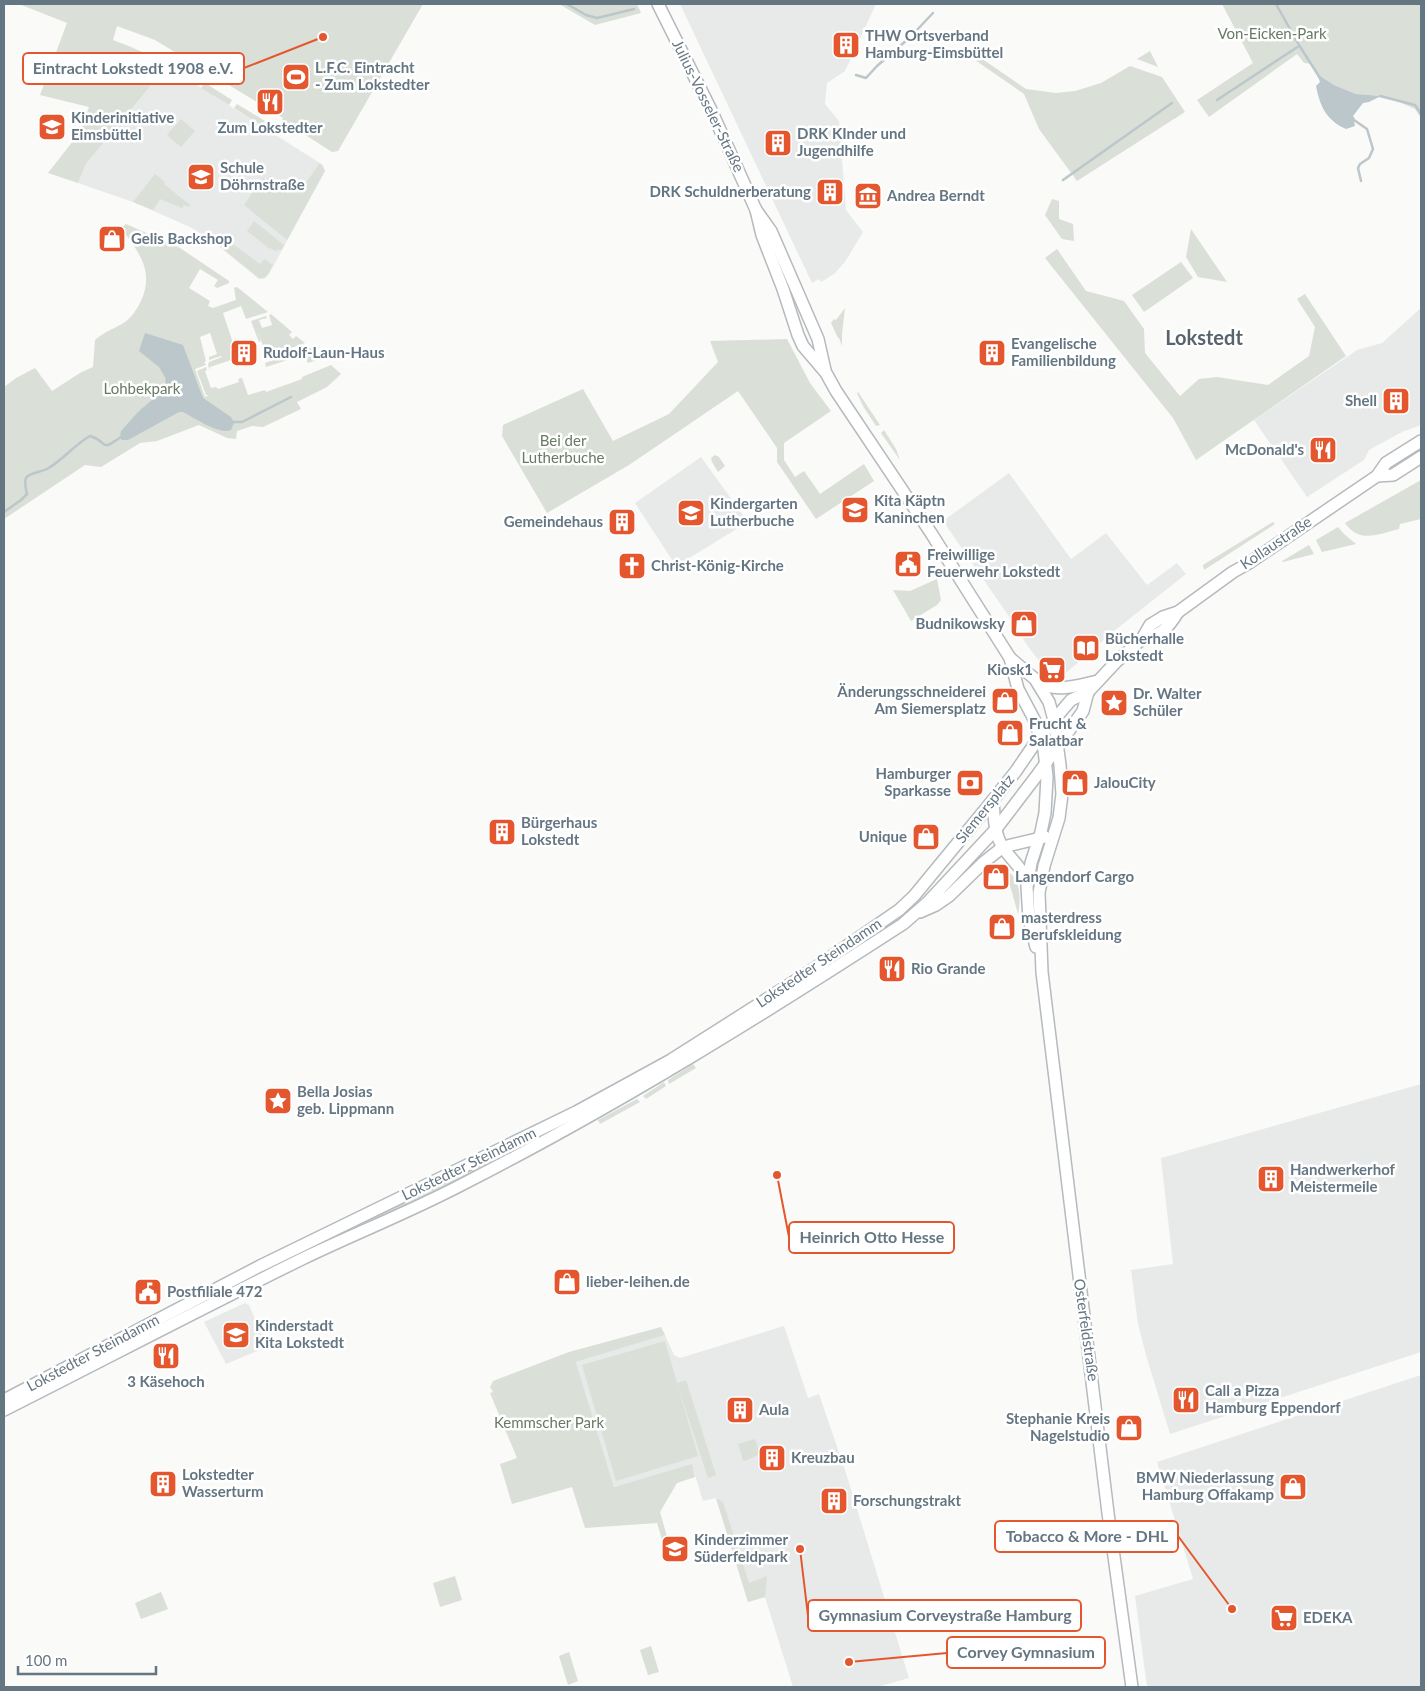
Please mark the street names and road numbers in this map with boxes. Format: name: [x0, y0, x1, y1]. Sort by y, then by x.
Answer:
street label: Julius-Vosseler-Straße: [669, 37, 749, 175]
street label: Kollaustraße: [1236, 512, 1315, 573]
street label: Siemersplatz: [951, 770, 1018, 846]
street label: Lokstedter Steindamm: [752, 914, 885, 1011]
street label: Lokstedter Steindamm: [398, 1123, 539, 1203]
street label: Osterfeldstraße: [1071, 1277, 1103, 1382]
street label: Lokstedter Steindamm: [23, 1310, 162, 1395]

